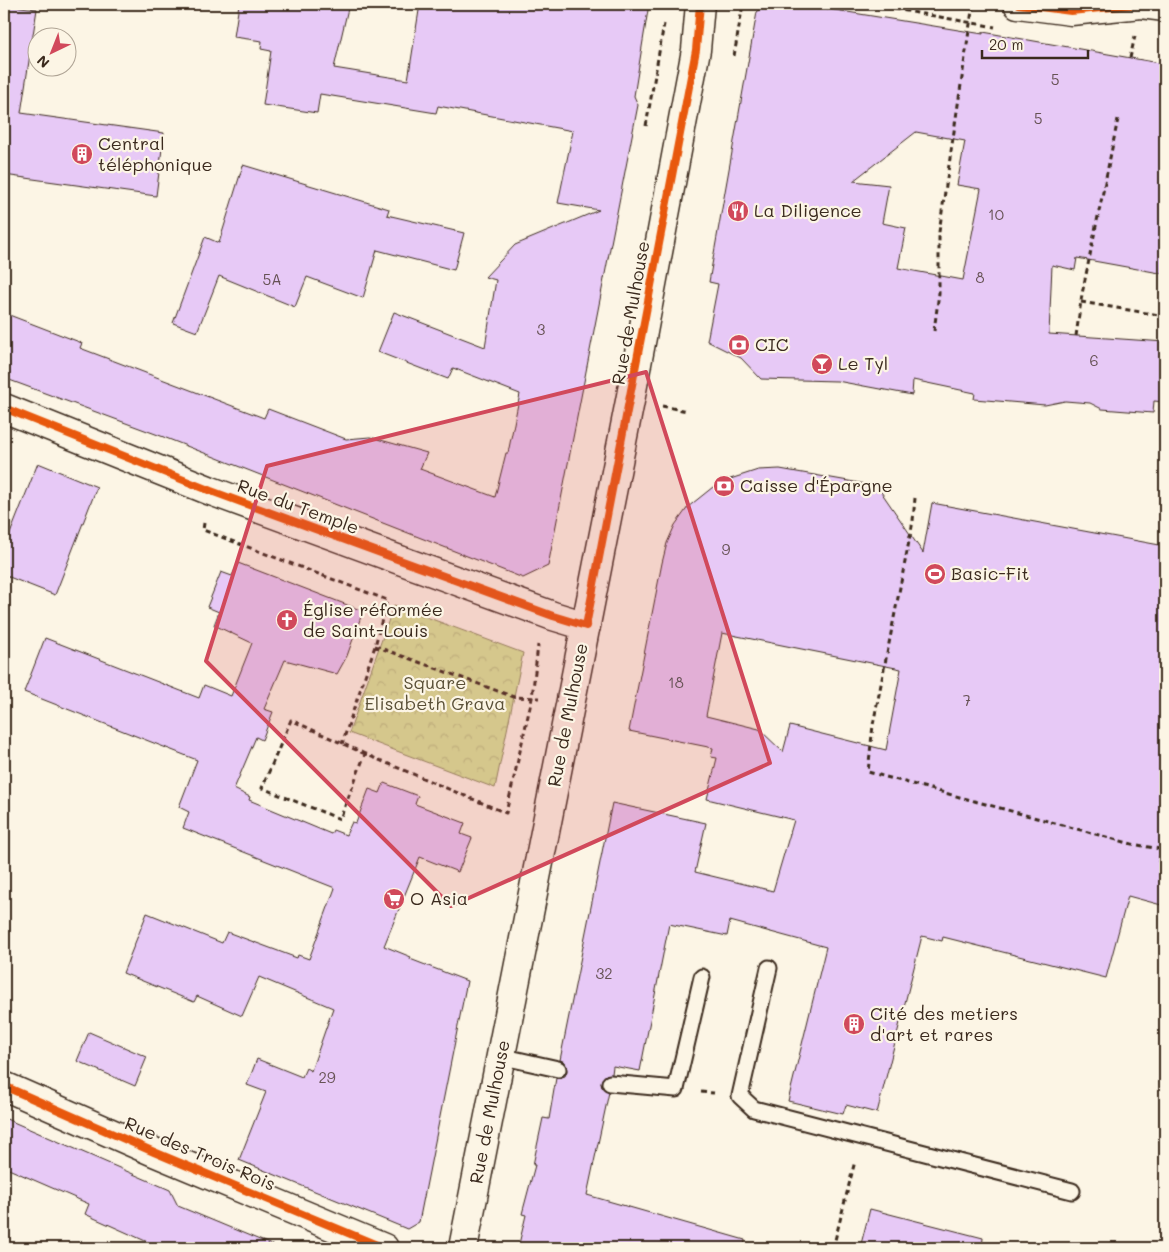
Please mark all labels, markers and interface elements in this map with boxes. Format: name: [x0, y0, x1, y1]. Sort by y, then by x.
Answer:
north arrow: [28, 28, 78, 78]
scale bar: [982, 28, 1088, 60]
text: 20 m: [989, 34, 1023, 54]
text: N: [32, 51, 53, 72]
house number: 5: [1051, 69, 1059, 89]
house number: 5: [1034, 108, 1042, 128]
place label: Central téléphonique: [98, 131, 213, 176]
building icon: Central téléphonique: [70, 142, 94, 166]
place label: La Diligence: [754, 198, 862, 222]
restaurant icon: La Diligence: [726, 199, 750, 223]
house number: 10: [988, 204, 1004, 224]
street label: Rue de Mulhouse: [606, 239, 654, 387]
house number: 8: [975, 267, 985, 287]
house number: 5A: [262, 269, 282, 289]
house number: 3: [537, 319, 546, 339]
place label: CIC: [755, 332, 789, 356]
bank icon: CIC: [727, 333, 751, 357]
house number: 6: [1089, 350, 1099, 370]
place label: Le Tyl: [838, 351, 888, 375]
bar icon: Le Tyl: [810, 352, 834, 376]
street label: Rue du Temple: [234, 473, 362, 539]
place label: Caisse d'Épargne: [740, 473, 893, 497]
bank icon: Caisse d'Épargne: [712, 474, 736, 498]
house number: 9: [722, 539, 731, 559]
place label: Basic-Fit: [951, 561, 1029, 585]
sports icon: Basic-Fit: [923, 562, 947, 586]
place label: Église réformée de Saint-Louis: [303, 597, 443, 642]
church icon: Église réformée de Saint-Louis: [275, 608, 299, 632]
street label: Rue de Mulhouse: [541, 641, 593, 789]
park label: Square Elisabeth Grava: [364, 670, 506, 715]
house number: 18: [668, 672, 684, 692]
house number: 7: [963, 690, 971, 710]
place label: O Asia: [410, 886, 468, 910]
supermarket icon: O Asia: [382, 887, 406, 911]
house number: 32: [595, 963, 613, 983]
place label: Cité des metiers d'art et rares: [870, 1001, 1018, 1046]
building icon: Cité des metiers d'art et rares: [842, 1012, 866, 1036]
street label: Rue de Mulhouse: [463, 1038, 515, 1186]
house number: 29: [318, 1067, 336, 1087]
street label: Rue des Trois Rois: [121, 1110, 279, 1196]

